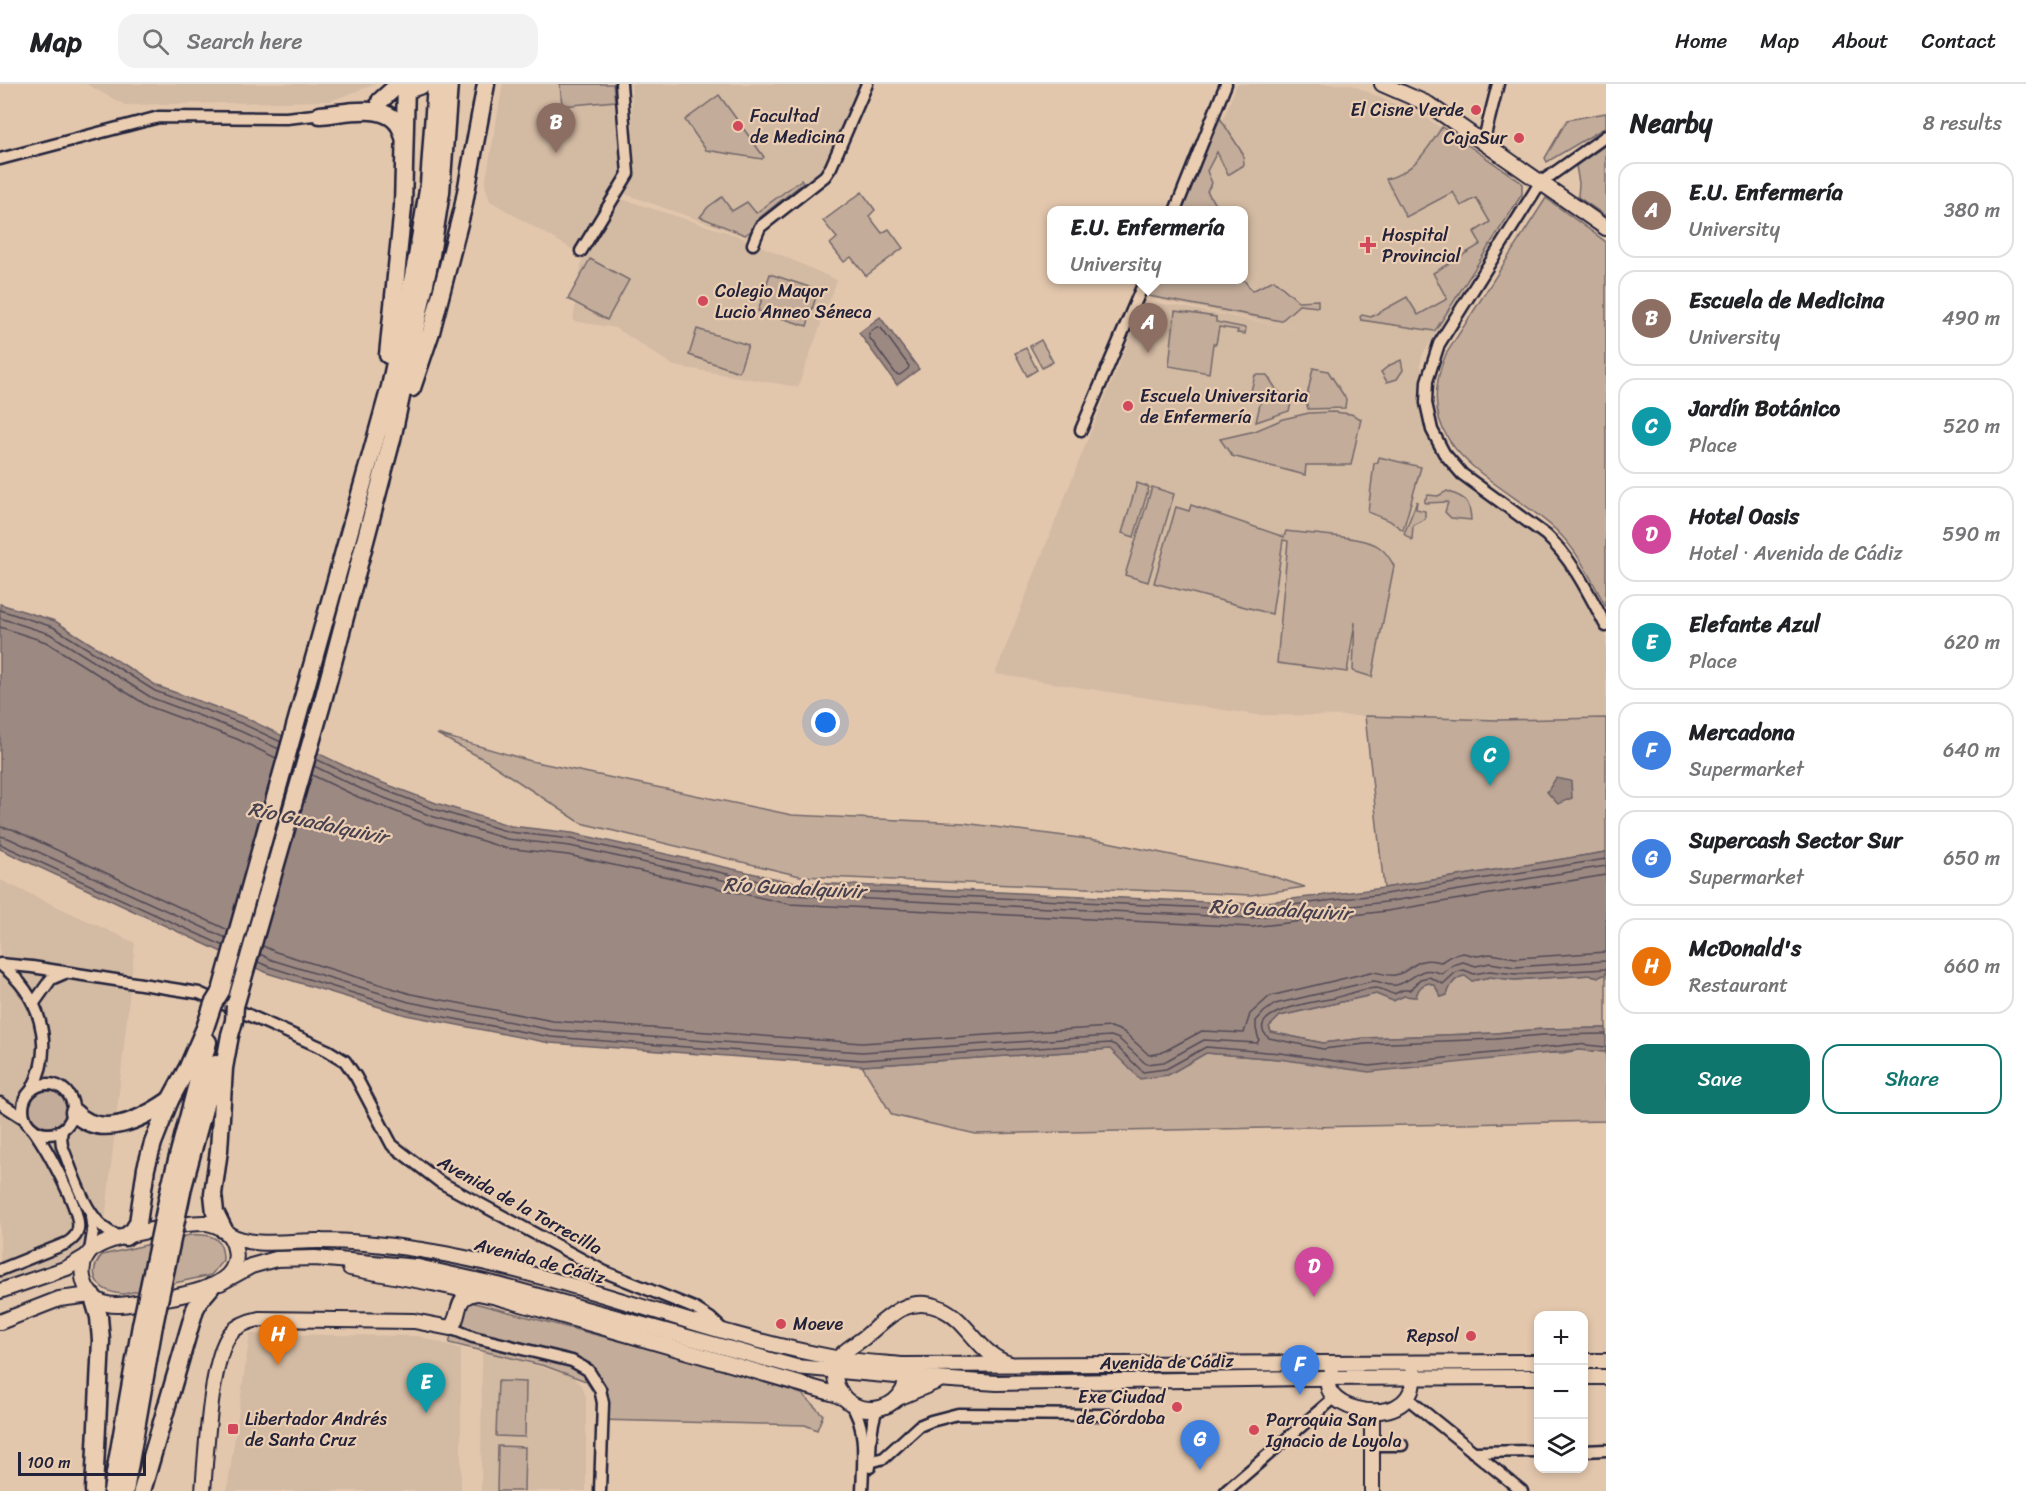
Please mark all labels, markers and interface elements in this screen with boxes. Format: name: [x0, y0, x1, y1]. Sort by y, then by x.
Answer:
search box: [118, 14, 538, 68]
text: Map: [30, 17, 82, 66]
text: Search here: [187, 22, 303, 61]
text: Home: [1675, 22, 1727, 60]
text: Map: [1760, 22, 1799, 60]
text: About: [1832, 22, 1889, 60]
text: Contact: [1922, 22, 1996, 60]
icon: search: [139, 25, 172, 58]
place label: El Cisne Verde: [1351, 94, 1464, 126]
place label: Facultad de Medicina: [750, 100, 845, 153]
text: Nearby: [1630, 100, 1712, 146]
marker: El Cisne Verde: [1469, 103, 1483, 117]
pin: B: [536, 104, 576, 153]
text: 8 results: [1923, 106, 2002, 141]
marker: Facultad de Medicina: [731, 119, 745, 133]
place label: CajaSur: [1444, 122, 1509, 154]
marker: CajaSur: [1512, 131, 1526, 145]
text: E.U. Enfermería: [1689, 173, 1843, 212]
text: A: [1645, 193, 1658, 228]
text: 380 m: [1944, 193, 2000, 228]
popup: [1047, 206, 1248, 284]
text: E.U. Enfermería: [1071, 208, 1224, 247]
text: University: [1689, 212, 1780, 247]
place label: Hospital Provincial: [1382, 219, 1462, 272]
marker: Hospital Provincial: [1359, 236, 1377, 254]
text: University: [1071, 247, 1162, 282]
place label: Colegio Mayor Lucio Anneo Séneca: [715, 275, 872, 328]
text: Escuela de Medicina: [1689, 281, 1884, 320]
marker: Colegio Mayor Lucio Anneo Séneca: [696, 294, 710, 308]
text: B: [1645, 301, 1658, 336]
text: 490 m: [1942, 301, 2000, 336]
pin: A: [1128, 304, 1168, 353]
text: University: [1689, 320, 1780, 355]
place label: Escuela Universitaria de Enfermería: [1140, 380, 1308, 433]
text: Jardín Botánico: [1689, 389, 1840, 428]
marker: Escuela Universitaria de Enfermería: [1121, 399, 1135, 413]
text: C: [1645, 409, 1658, 444]
text: 520 m: [1943, 409, 2000, 444]
text: Place: [1689, 428, 1737, 463]
text: Hotel Oasis: [1689, 497, 1799, 536]
text: D: [1646, 517, 1657, 552]
text: 590 m: [1942, 517, 2000, 552]
text: Hotel · Avenida de Cádiz: [1689, 536, 1903, 571]
text: Elefante Azul: [1689, 605, 1820, 644]
text: E: [1646, 625, 1657, 660]
text: 620 m: [1944, 625, 2000, 660]
text: Place: [1689, 644, 1737, 679]
your location: [811, 708, 840, 737]
text: Mercadona: [1689, 713, 1795, 752]
text: F: [1646, 733, 1657, 768]
text: 640 m: [1943, 733, 2000, 768]
pin: C: [1470, 736, 1510, 786]
text: Supermarket: [1689, 752, 1804, 787]
water label: Río Guadalquivir: [245, 791, 395, 856]
text: Supercash Sector Sur: [1689, 821, 1902, 860]
text: G: [1645, 841, 1658, 876]
text: 650 m: [1943, 841, 2000, 876]
text: Supermarket: [1689, 860, 1804, 895]
water label: Río Guadalquivir: [722, 867, 869, 909]
water label: Río Guadalquivir: [1208, 889, 1355, 931]
text: McDonald's: [1689, 929, 1801, 968]
text: H: [1644, 949, 1659, 984]
text: 660 m: [1944, 949, 2000, 984]
text: Restaurant: [1689, 968, 1788, 1003]
button: Save: [1630, 1044, 1810, 1114]
button: Share: [1822, 1044, 2002, 1114]
street label: Avenida de la Torrecilla: [431, 1146, 608, 1264]
street label: Avenida de Cádiz: [470, 1228, 609, 1294]
pin: D: [1294, 1248, 1334, 1297]
place label: Moeve: [793, 1308, 843, 1340]
map controls: [1534, 1311, 1588, 1473]
button: +: [1534, 1311, 1588, 1365]
pin: H: [258, 1316, 298, 1365]
marker: Moeve: [774, 1317, 788, 1331]
place label: Repsol: [1407, 1320, 1460, 1352]
marker: Repsol: [1464, 1329, 1478, 1343]
street label: Avenida de Cádiz: [1099, 1345, 1235, 1379]
pin: F: [1280, 1346, 1320, 1395]
pin: E: [406, 1364, 446, 1413]
button: −: [1534, 1365, 1588, 1419]
place label: Exe Ciudad de Córdoba: [1076, 1381, 1167, 1434]
marker: Exe Ciudad de Córdoba: [1170, 1400, 1184, 1414]
place label: Libertador Andrés de Santa Cruz: [245, 1403, 387, 1456]
place label: Parroquia San Ignacio de Loyola: [1265, 1404, 1402, 1457]
button: layers: [1534, 1419, 1588, 1473]
pin: G: [1180, 1420, 1220, 1470]
marker: Libertador Andrés de Santa Cruz: [226, 1422, 240, 1436]
marker: Parroquia San Ignacio de Loyola: [1247, 1423, 1261, 1437]
text: 100 m: [27, 1448, 71, 1477]
scale bar: [18, 1449, 146, 1476]

